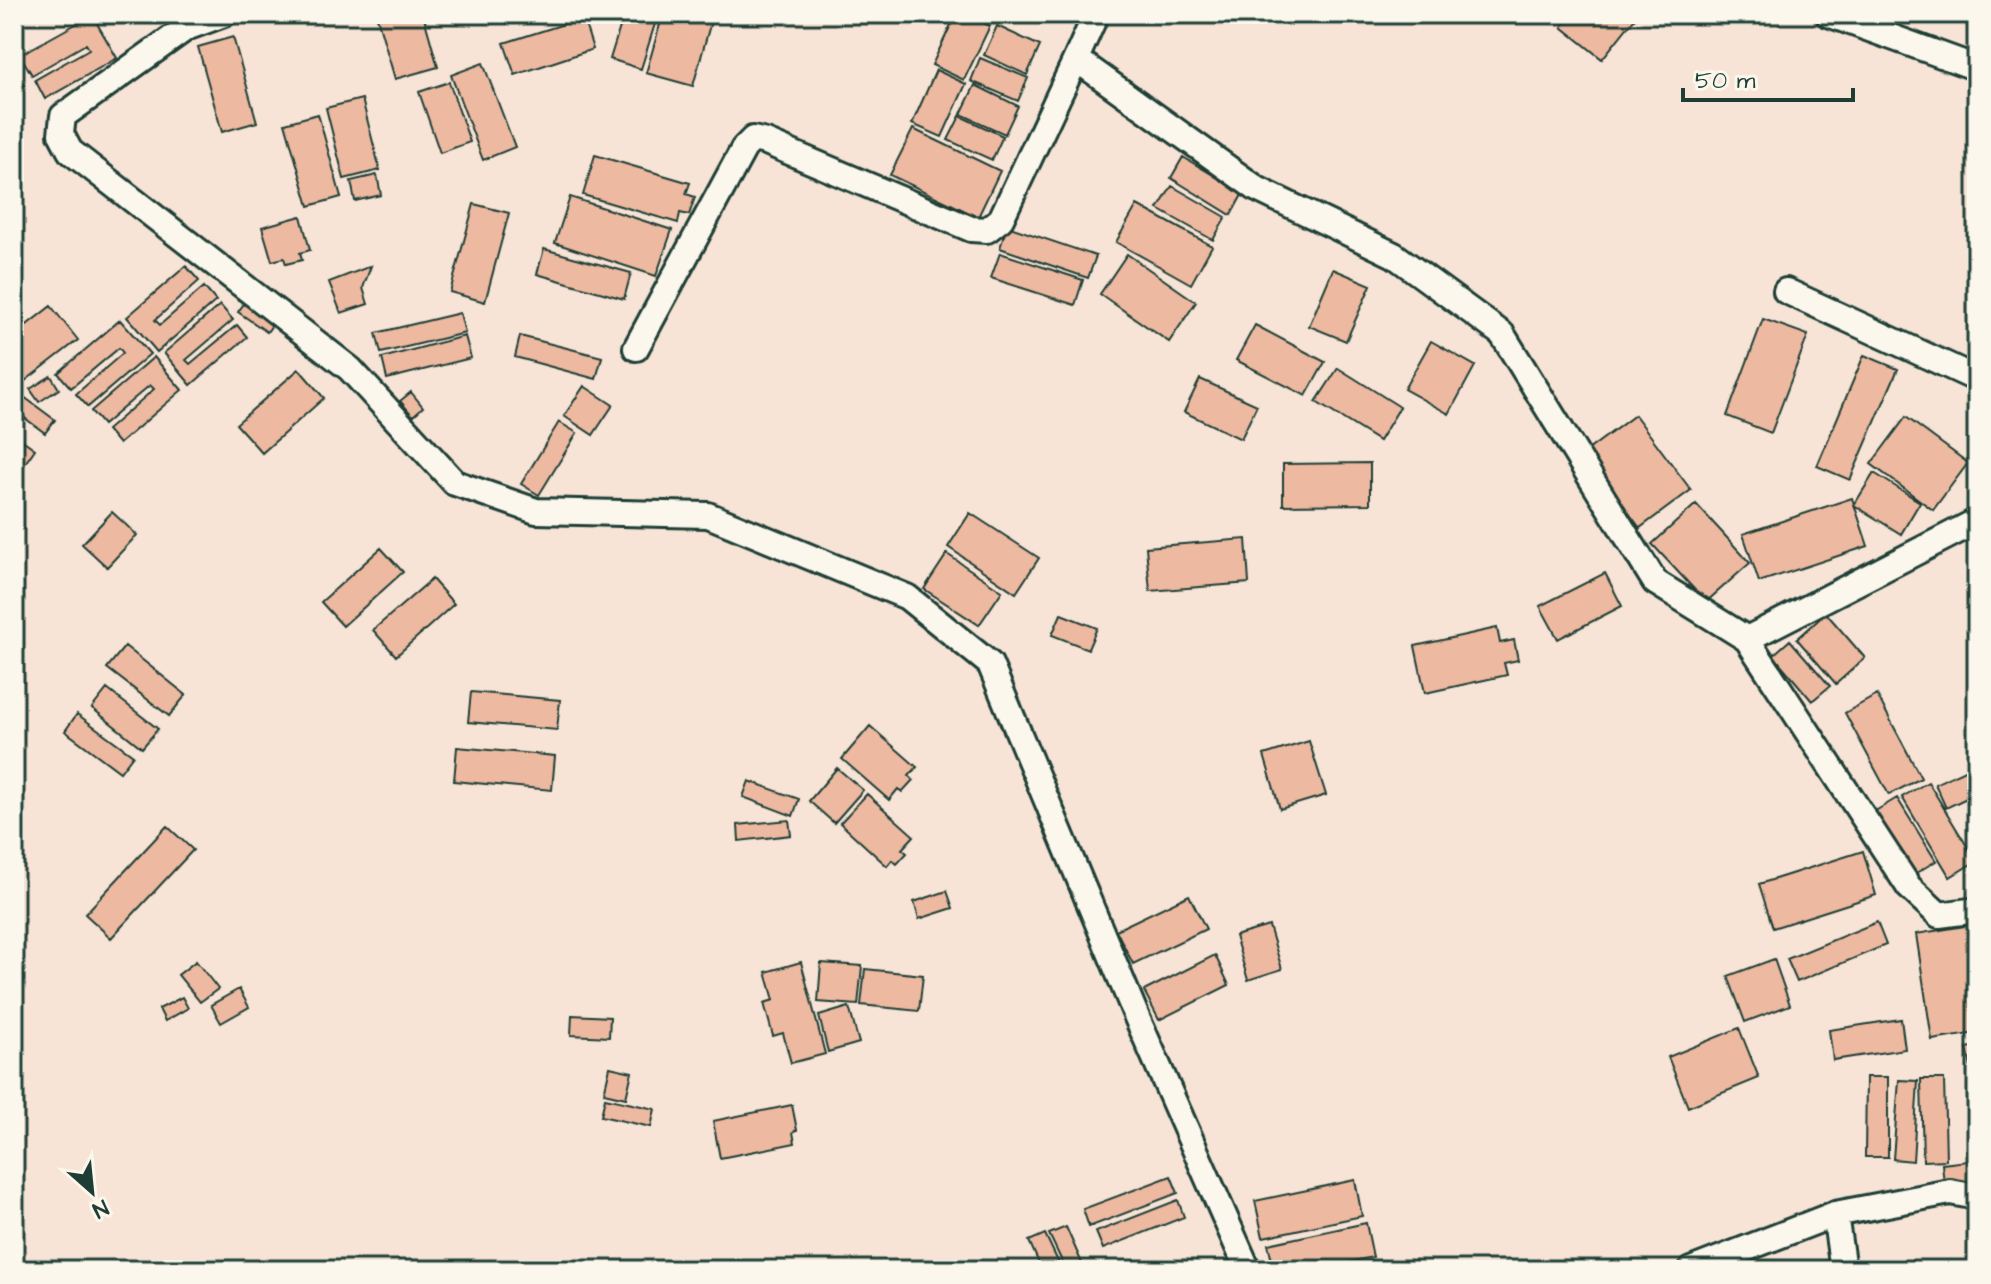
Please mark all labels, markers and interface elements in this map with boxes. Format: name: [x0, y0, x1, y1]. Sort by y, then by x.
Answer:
scale bar: [1683, 52, 1853, 102]
text: 50 m: [1695, 64, 1756, 98]
north arrow: [52, 1152, 132, 1232]
text: N: [87, 1192, 114, 1226]

